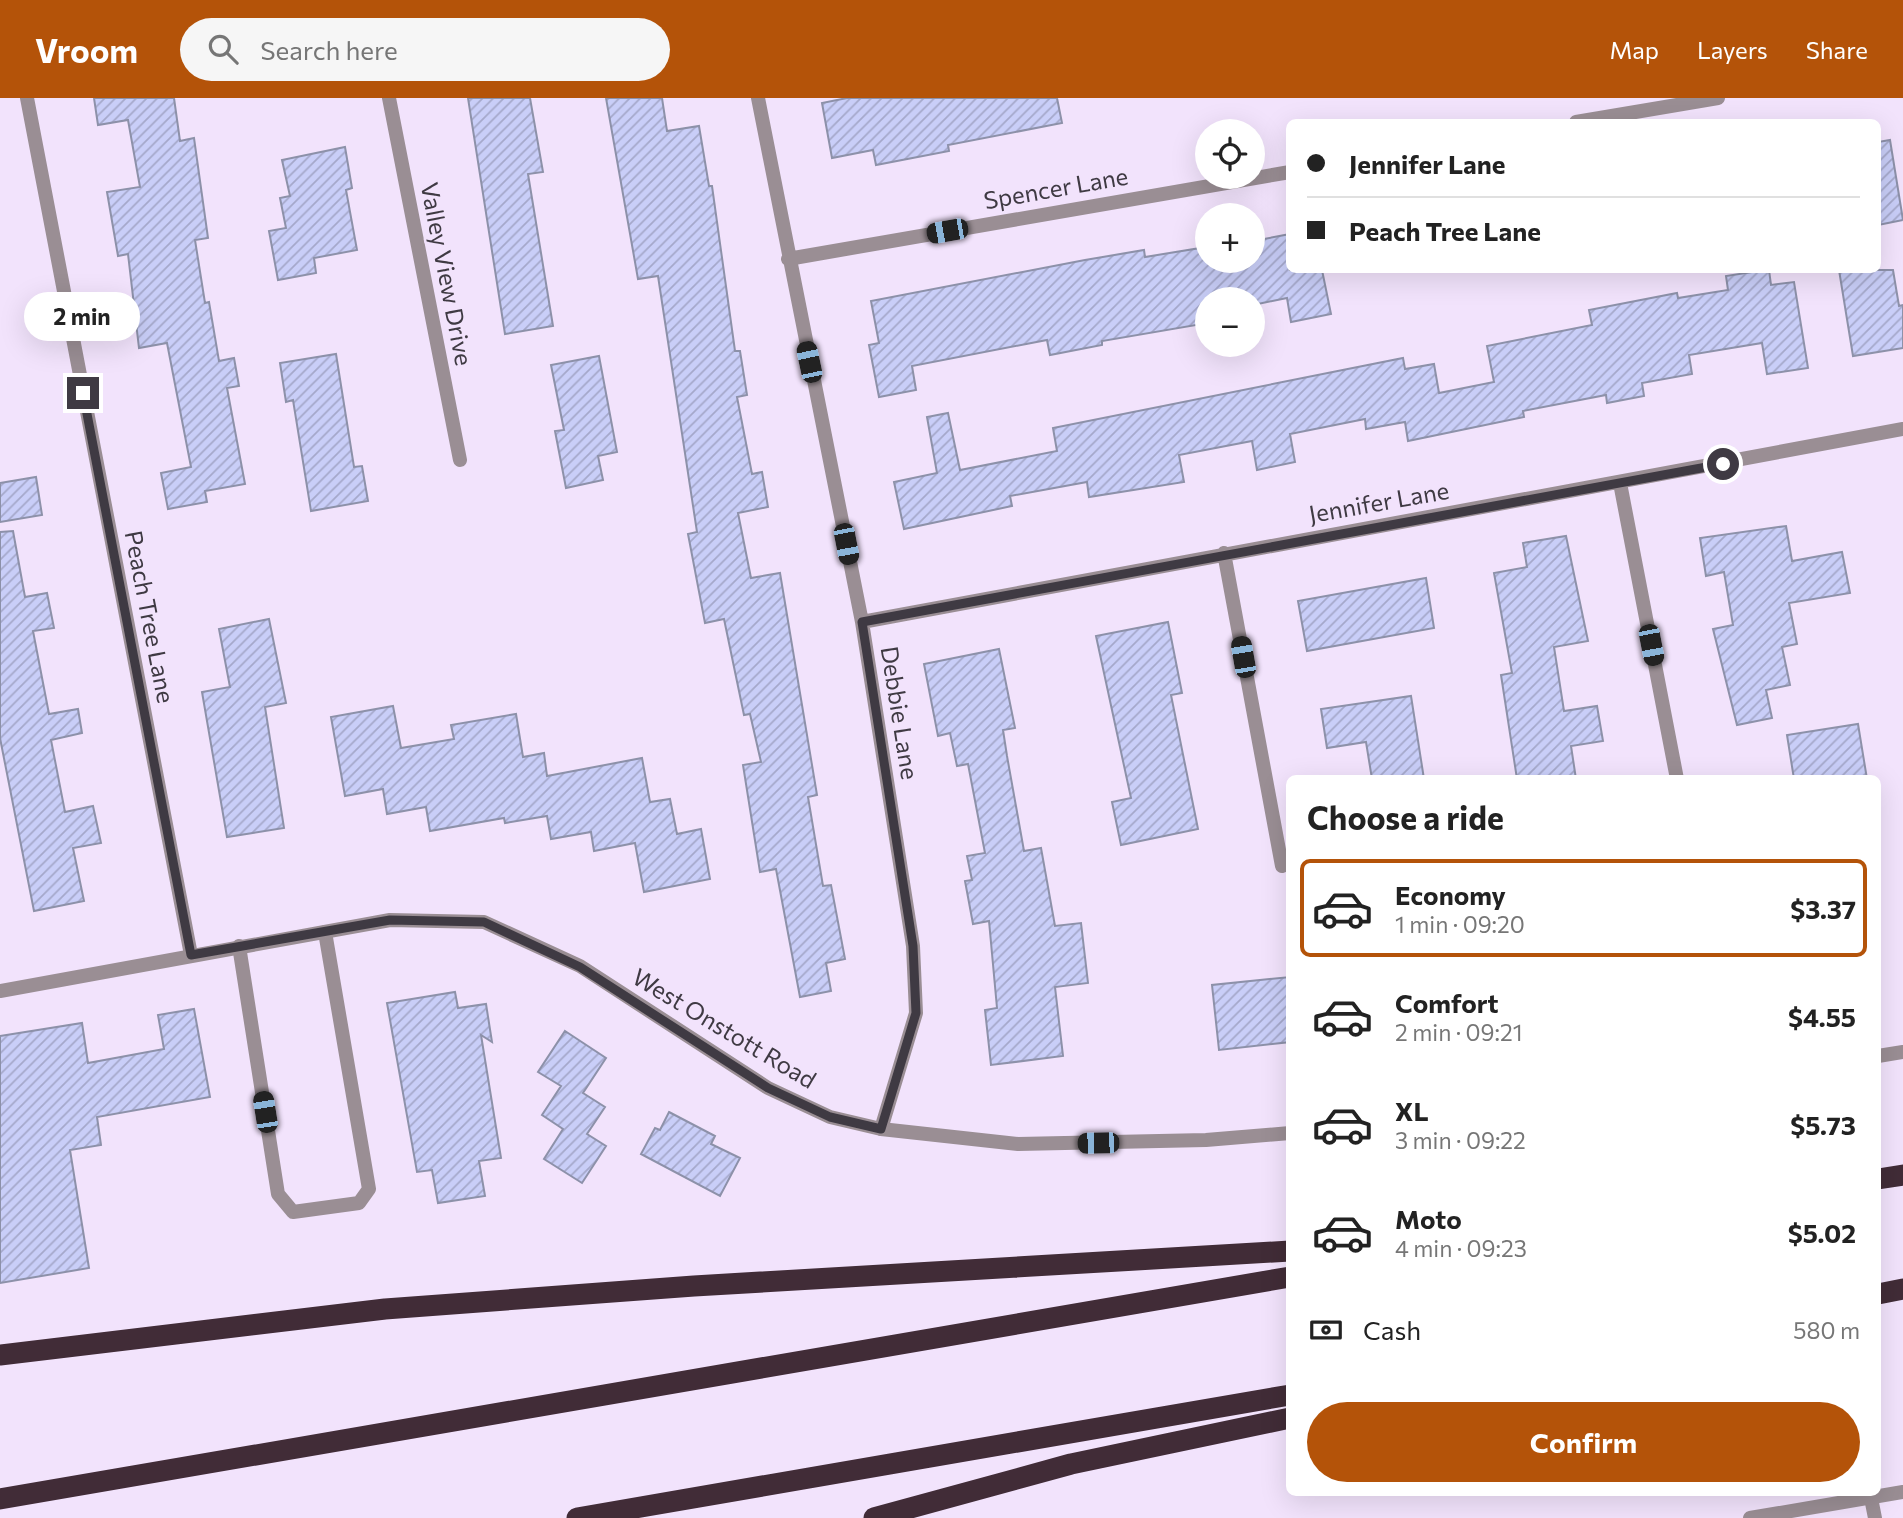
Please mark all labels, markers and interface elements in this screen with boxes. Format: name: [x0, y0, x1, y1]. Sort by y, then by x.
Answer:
search box: [180, 18, 670, 81]
text: Vroom: [35, 29, 138, 70]
icon: search: [204, 30, 242, 68]
text: Search here: [260, 34, 398, 65]
text: Map: [1610, 35, 1659, 64]
text: Layers: [1697, 35, 1768, 64]
text: Share: [1806, 35, 1868, 64]
map controls: [1195, 119, 1265, 357]
button: locate: [1195, 119, 1265, 189]
text: Jennifer Lane: [1349, 148, 1505, 179]
street label: Spencer Lane: [981, 161, 1130, 214]
street label: Valley View Drive: [415, 180, 479, 368]
button: +: [1195, 203, 1265, 273]
text: Peach Tree Lane: [1349, 215, 1541, 246]
car: [925, 217, 970, 245]
button: −: [1195, 287, 1265, 357]
callout: 2 min: [25, 292, 141, 341]
text: 2 min: [53, 302, 111, 330]
car: [795, 339, 824, 385]
route end: [67, 377, 99, 409]
route start: [1707, 448, 1739, 480]
street label: Jennifer Lane: [1306, 475, 1451, 528]
car: [832, 521, 861, 567]
street label: Peach Tree Lane: [120, 528, 181, 705]
car: [1637, 622, 1666, 668]
car: [1230, 634, 1257, 680]
street label: Debbie Lane: [876, 644, 925, 782]
text: Choose a ride: [1307, 797, 1504, 837]
icon: car: [1311, 877, 1374, 940]
text: Economy: [1395, 879, 1506, 910]
text: $3.37: [1790, 893, 1856, 924]
text: 1 min · 09:20: [1395, 910, 1525, 938]
street label: West Onstott Road: [628, 961, 822, 1094]
icon: car: [1311, 985, 1374, 1048]
text: Comfort: [1395, 987, 1498, 1018]
text: $4.55: [1788, 1001, 1856, 1032]
text: 2 min · 09:21: [1395, 1018, 1523, 1046]
car: [252, 1090, 279, 1134]
icon: car: [1311, 1093, 1374, 1156]
text: XL: [1395, 1095, 1429, 1126]
text: $5.73: [1790, 1109, 1856, 1140]
text: 3 min · 09:22: [1395, 1126, 1526, 1154]
car: [1077, 1132, 1120, 1154]
icon: car: [1311, 1201, 1374, 1264]
text: Moto: [1395, 1203, 1462, 1234]
text: $5.02: [1788, 1217, 1856, 1248]
text: 4 min · 09:23: [1395, 1234, 1527, 1262]
icon: cash: [1307, 1311, 1345, 1349]
text: Cash: [1363, 1314, 1421, 1345]
text: 580 m: [1793, 1316, 1860, 1344]
button: Confirm: [1307, 1402, 1860, 1482]

